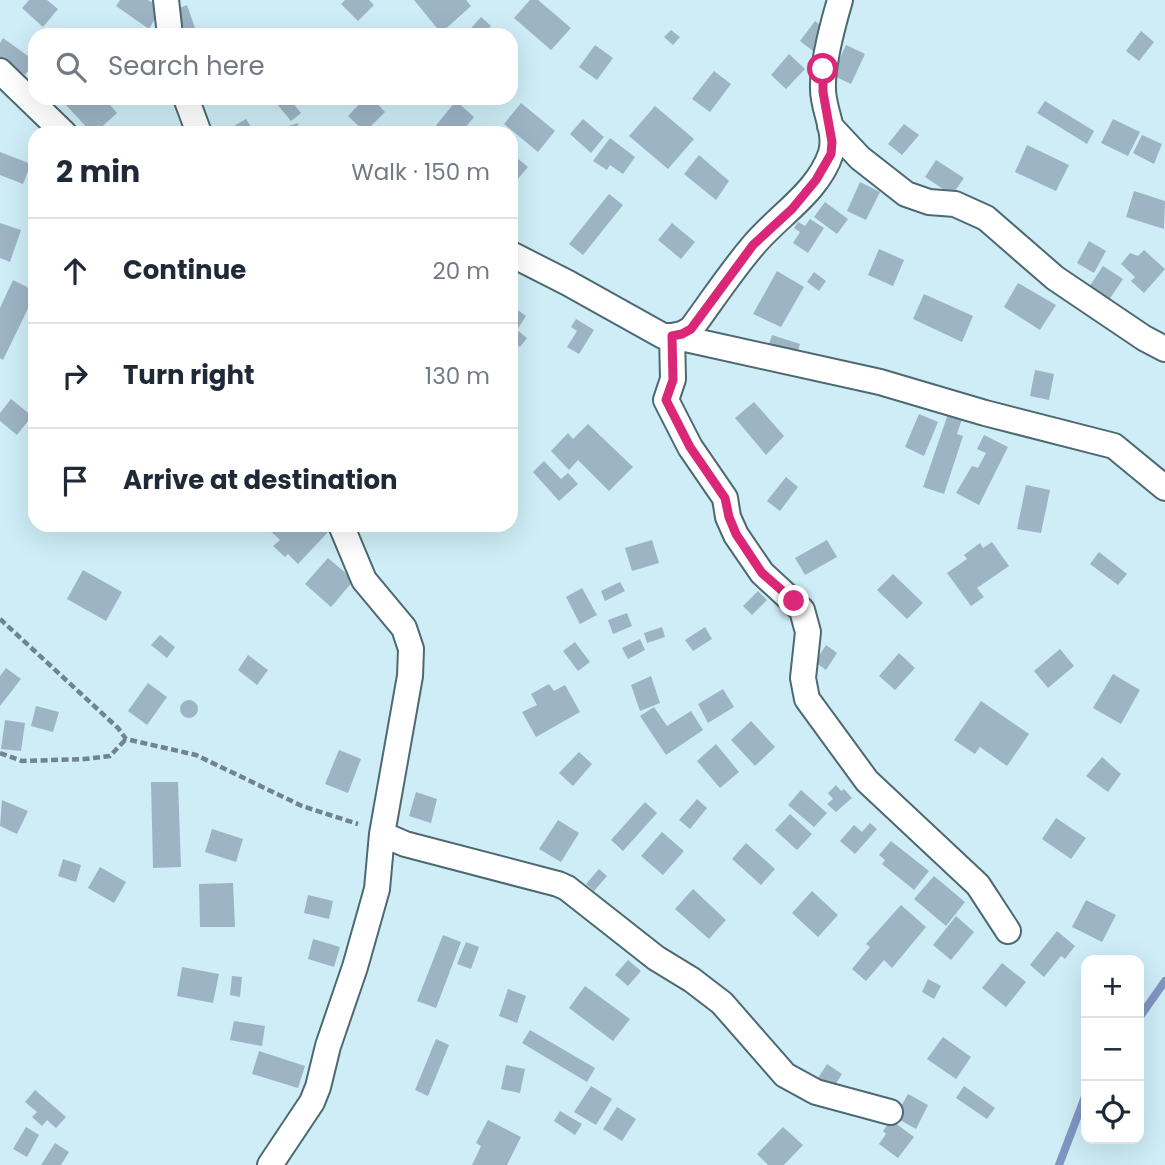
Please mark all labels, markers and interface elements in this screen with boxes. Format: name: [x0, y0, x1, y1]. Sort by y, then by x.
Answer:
search box: [28, 28, 518, 105]
icon: search: [52, 48, 90, 86]
text: Search here: [108, 48, 265, 84]
route start: [807, 53, 838, 84]
text: 2 min: [56, 150, 140, 193]
text: Walk · 150 m: [351, 156, 490, 188]
icon: ahead: [56, 252, 94, 290]
text: Continue: [123, 252, 246, 288]
text: 20 m: [432, 255, 490, 287]
icon: right: [56, 357, 94, 395]
text: Turn right: [123, 357, 255, 393]
text: 130 m: [425, 360, 490, 392]
icon: arrive: [56, 462, 94, 500]
text: Arrive at destination: [123, 462, 398, 498]
route end: [778, 585, 809, 616]
map controls: [1081, 955, 1144, 1144]
button: +: [1081, 955, 1144, 1018]
button: −: [1081, 1018, 1144, 1081]
button: locate: [1081, 1081, 1144, 1144]

